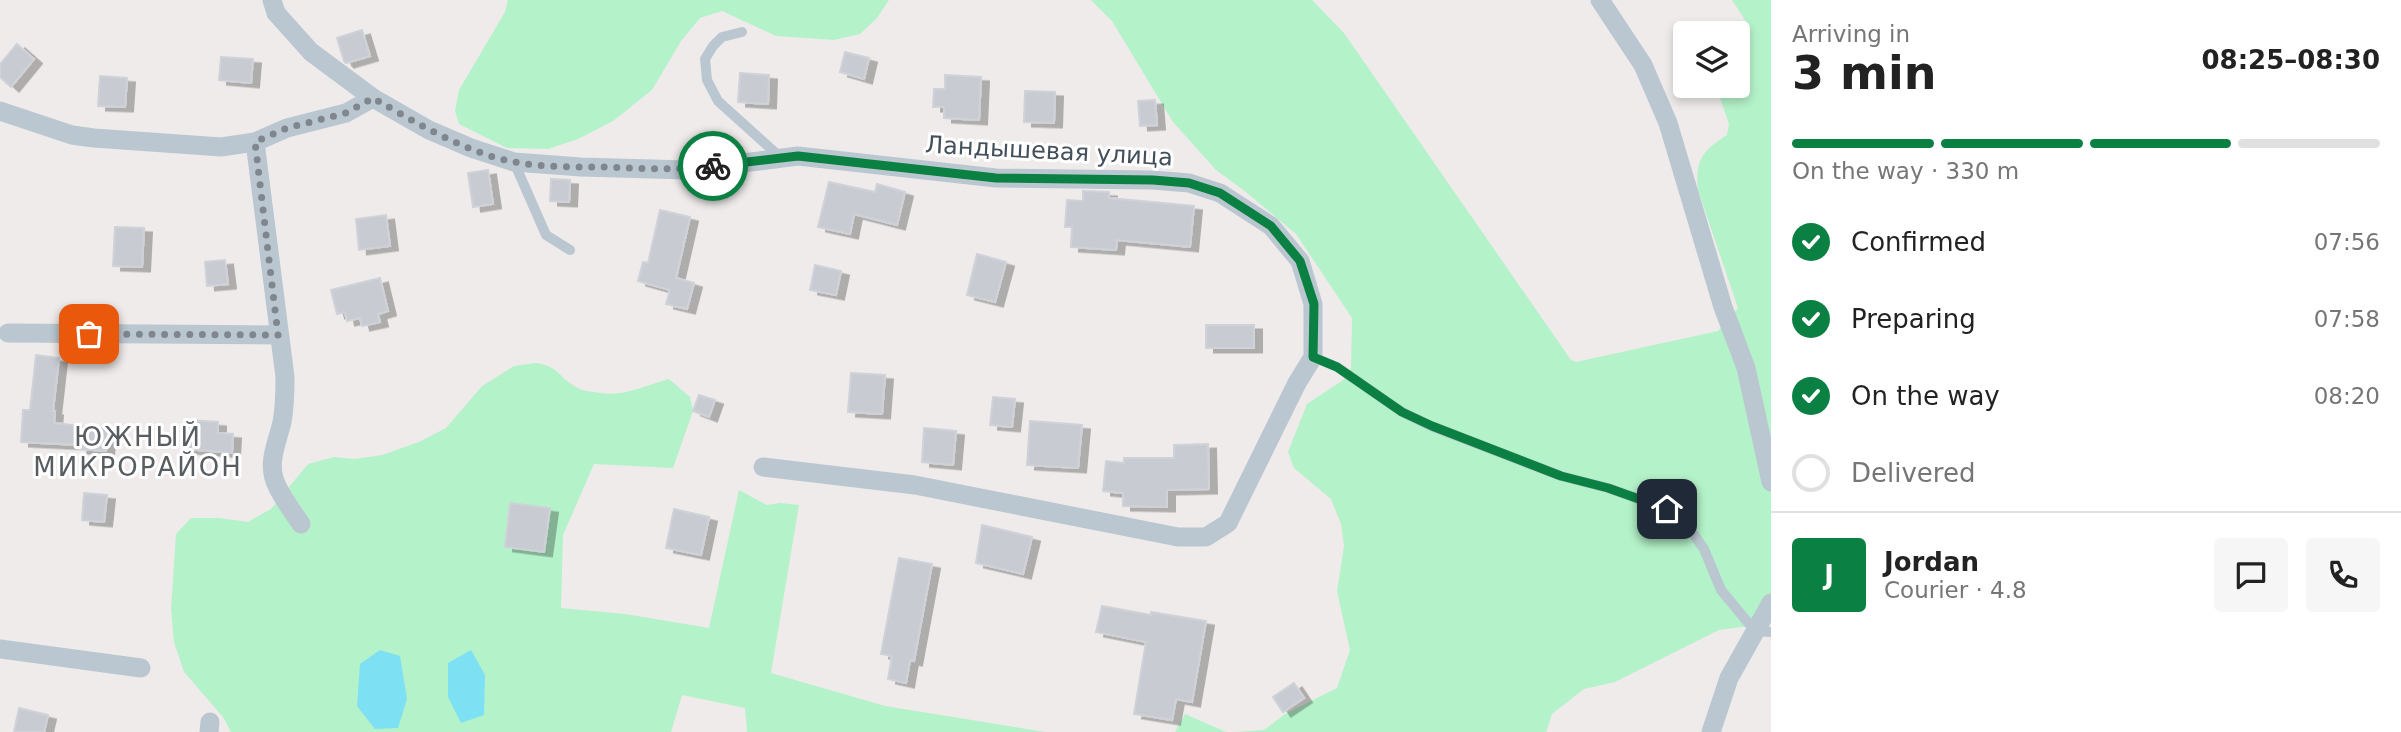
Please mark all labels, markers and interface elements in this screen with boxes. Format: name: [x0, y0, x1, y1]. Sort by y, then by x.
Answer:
map controls: [1673, 21, 1750, 98]
button: layers: [1673, 21, 1750, 98]
text: Arriving in: [1792, 21, 1910, 47]
text: 08:25–08:30: [2201, 45, 2380, 75]
text: 3 min: [1792, 46, 1936, 100]
courier: [678, 131, 748, 201]
street label: Ландышевая улица: [925, 131, 1173, 171]
icon: bike: [694, 147, 732, 185]
text: On the way · 330 m: [1792, 158, 2019, 184]
icon: check: [1792, 223, 1830, 261]
text: Confirmed: [1851, 227, 1986, 257]
text: 07:56: [2314, 229, 2380, 255]
icon: check: [1792, 300, 1830, 338]
pin: [59, 304, 119, 364]
text: Preparing: [1851, 304, 1976, 334]
text: 07:58: [2314, 306, 2380, 332]
icon: bag: [70, 315, 108, 353]
icon: check: [1792, 377, 1830, 415]
text: On the way: [1851, 381, 2000, 411]
text: 08:20: [2314, 383, 2380, 409]
district label: ЮЖНЫЙ МИКРОРАЙОН: [33, 421, 243, 482]
text: Delivered: [1851, 458, 1975, 488]
pin: [1637, 479, 1697, 539]
icon: home: [1648, 490, 1686, 528]
button: chat: [2214, 538, 2288, 612]
button: phone: [2306, 538, 2380, 612]
text: Jordan: [1884, 547, 1979, 577]
text: J: [1824, 560, 1834, 590]
text: Courier · 4.8: [1884, 577, 2027, 603]

